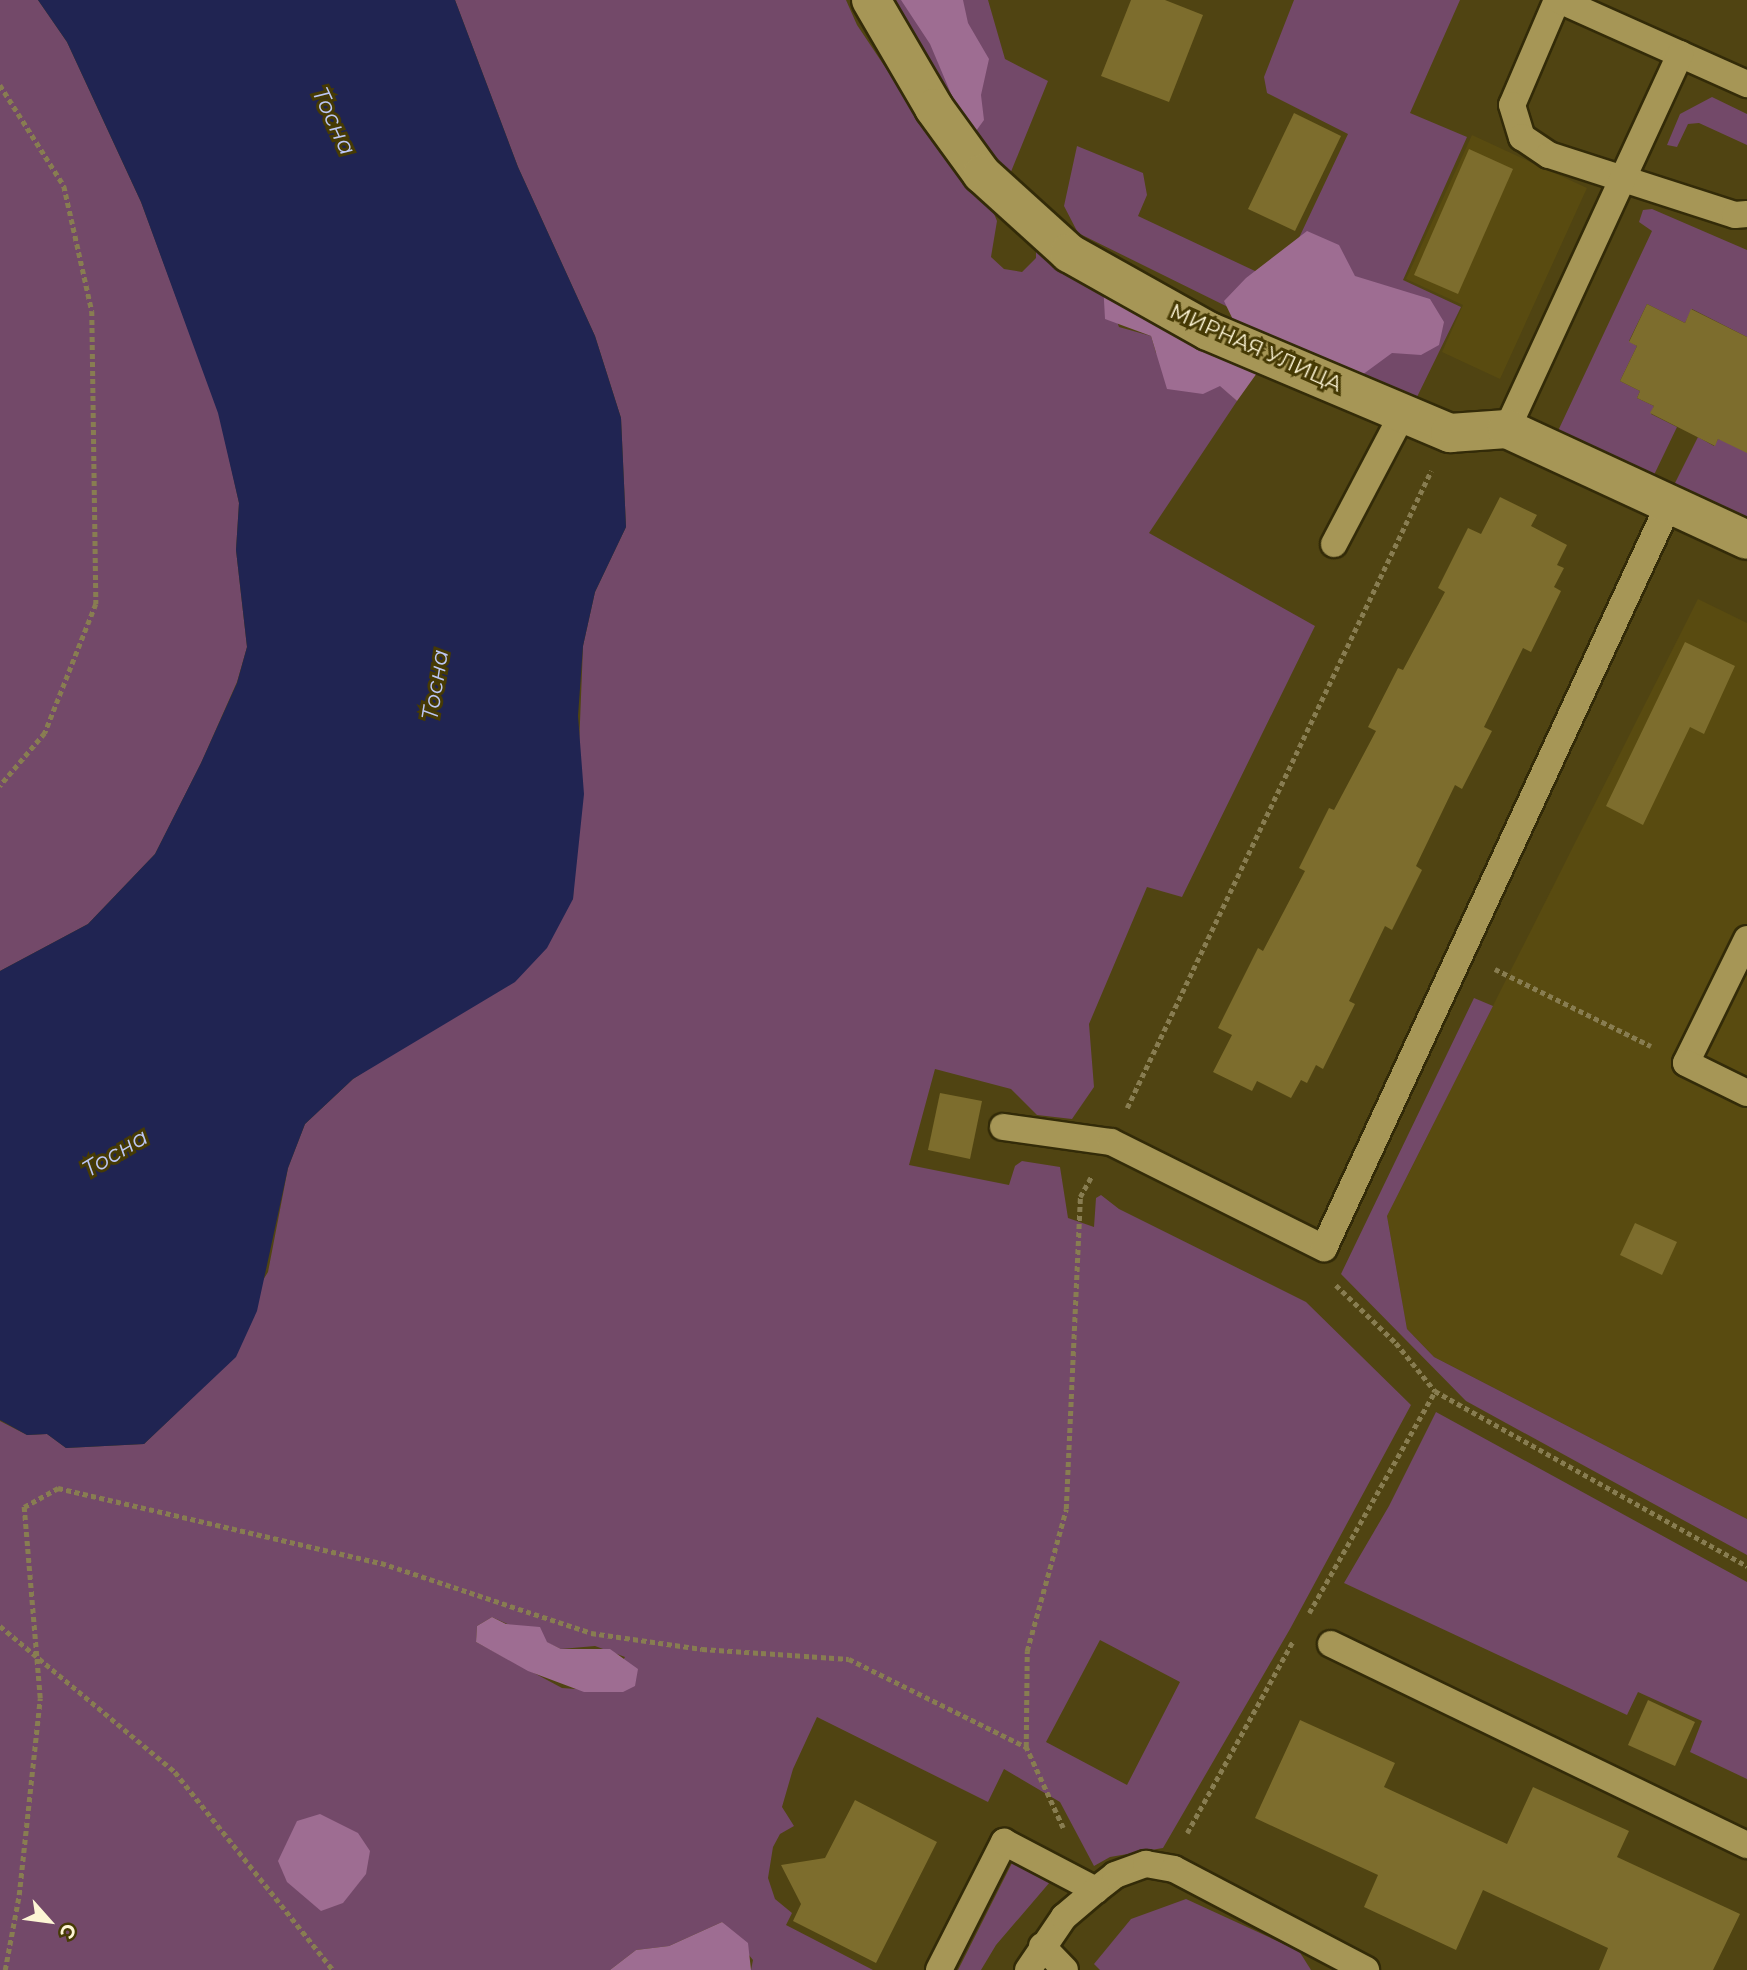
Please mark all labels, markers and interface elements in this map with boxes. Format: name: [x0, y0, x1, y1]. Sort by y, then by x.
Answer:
water label: Тосна: [306, 83, 362, 159]
street label: МИРНАЯ УЛИЦА: [1166, 299, 1346, 397]
water label: Тосна: [416, 647, 454, 723]
water label: Тосна: [77, 1123, 153, 1183]
north arrow: [14, 1886, 84, 1956]
text: С: [55, 1920, 81, 1943]

